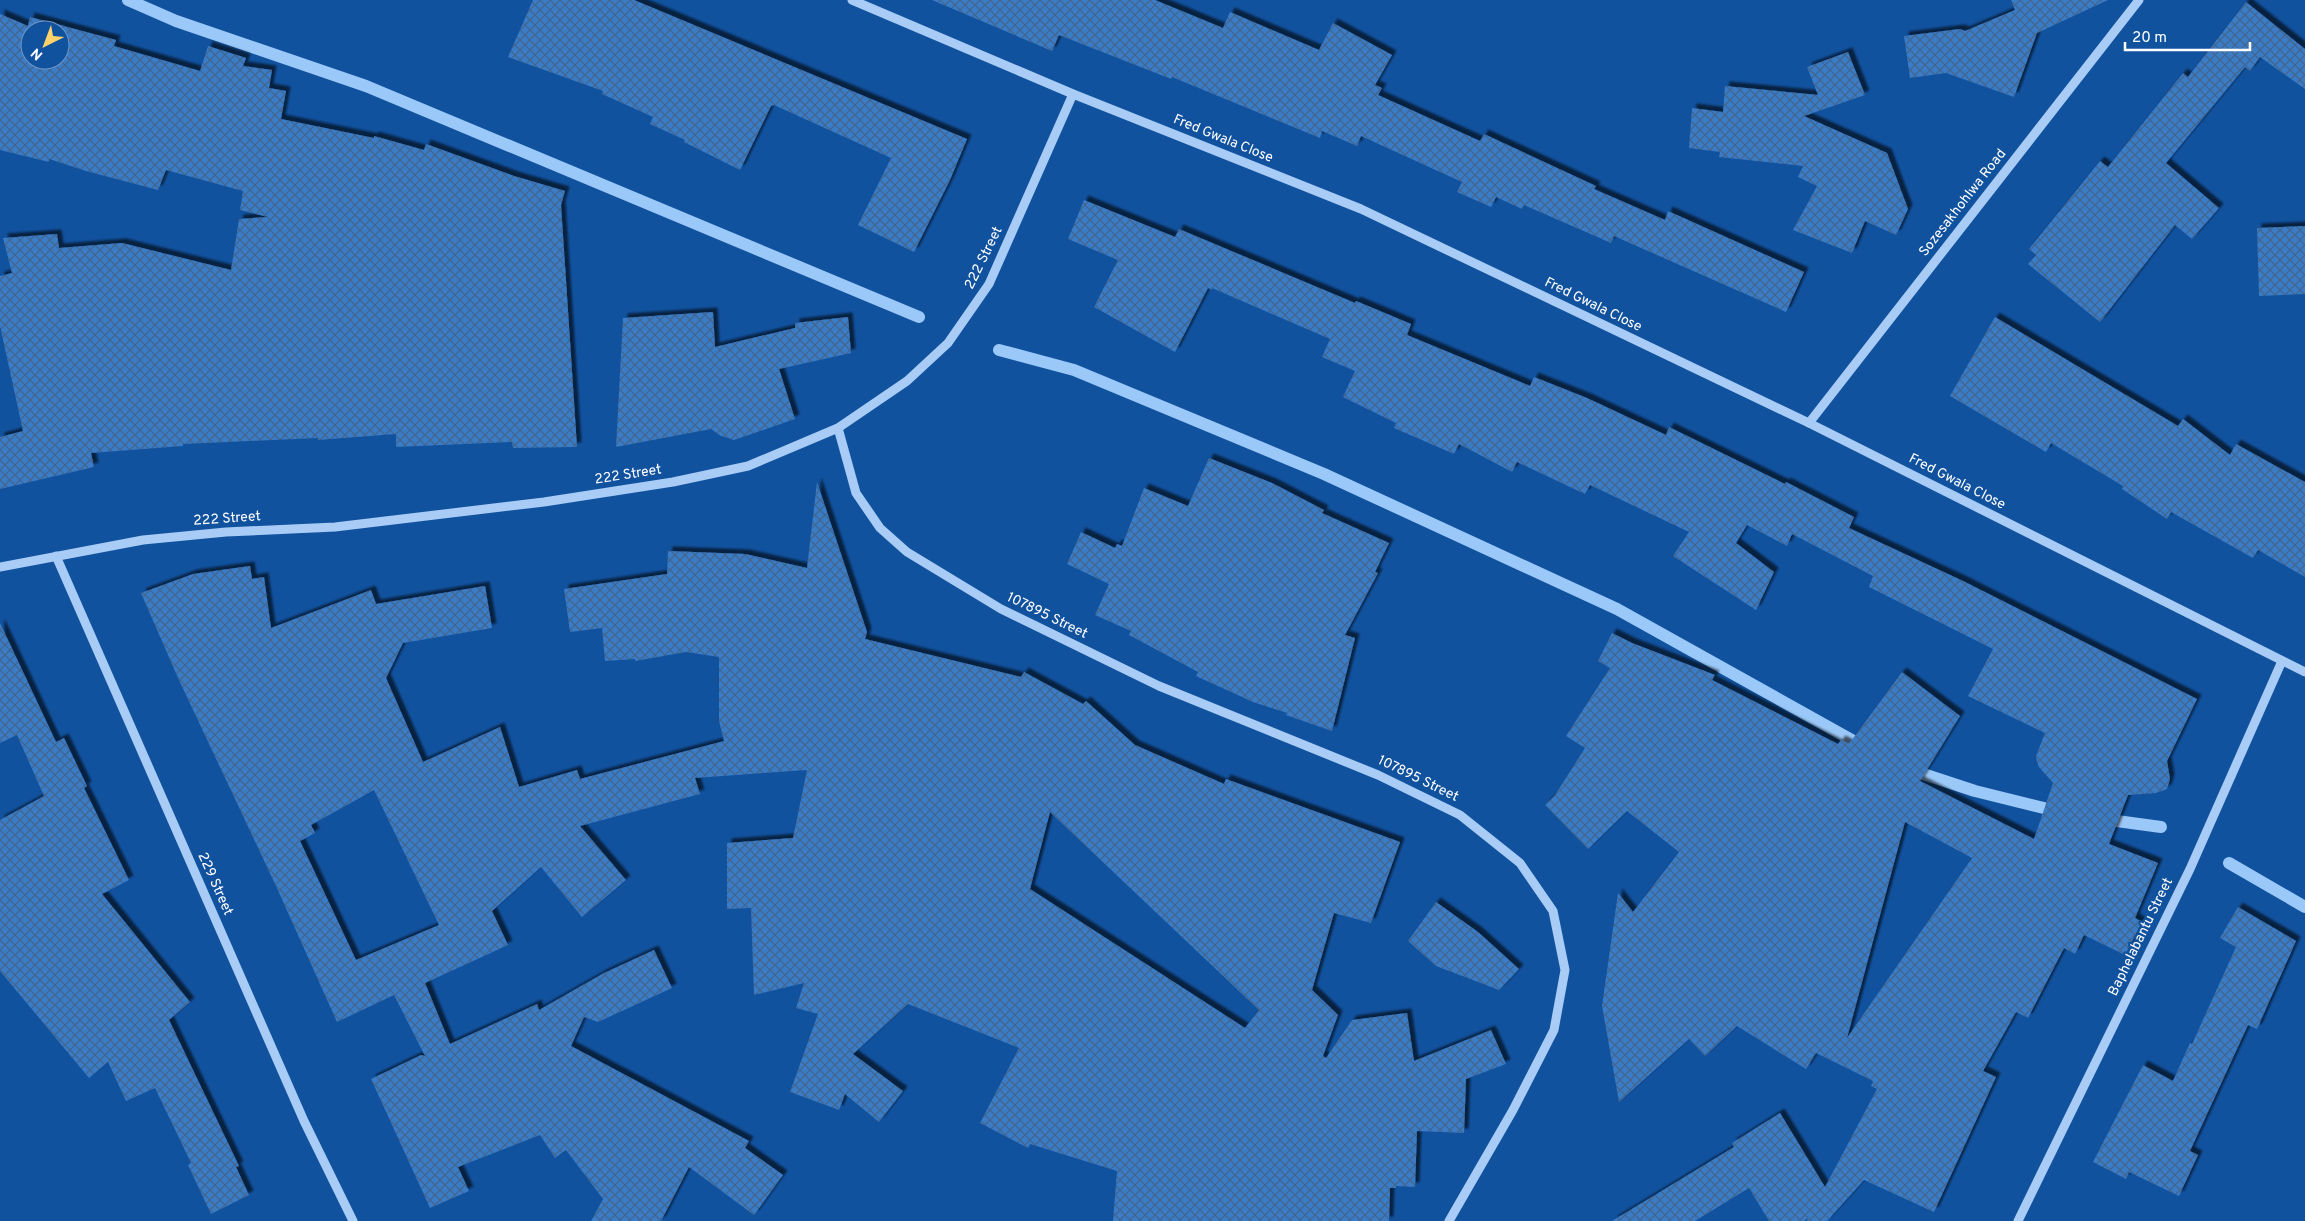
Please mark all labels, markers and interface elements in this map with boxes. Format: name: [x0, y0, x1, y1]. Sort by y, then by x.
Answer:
north arrow: [20, 20, 70, 70]
scale bar: [2125, 20, 2250, 52]
text: 20 m: [2132, 29, 2167, 48]
text: N: [28, 44, 47, 63]
street label: Fred Gwala Close: [1171, 111, 1275, 167]
street label: Sozesakhohlwa Road: [1916, 146, 2010, 260]
street label: 222 Street: [962, 224, 1006, 292]
street label: Fred Gwala Close: [1542, 274, 1644, 336]
street label: Fred Gwala Close: [1906, 450, 2008, 514]
street label: 222 Street: [593, 461, 663, 489]
street label: 222 Street: [193, 508, 261, 530]
street label: 107895 Street: [1004, 589, 1090, 643]
street label: 107895 Street: [1375, 752, 1461, 806]
street label: 229 Street: [194, 850, 236, 918]
street label: Baphelabantu Street: [2105, 875, 2177, 999]

